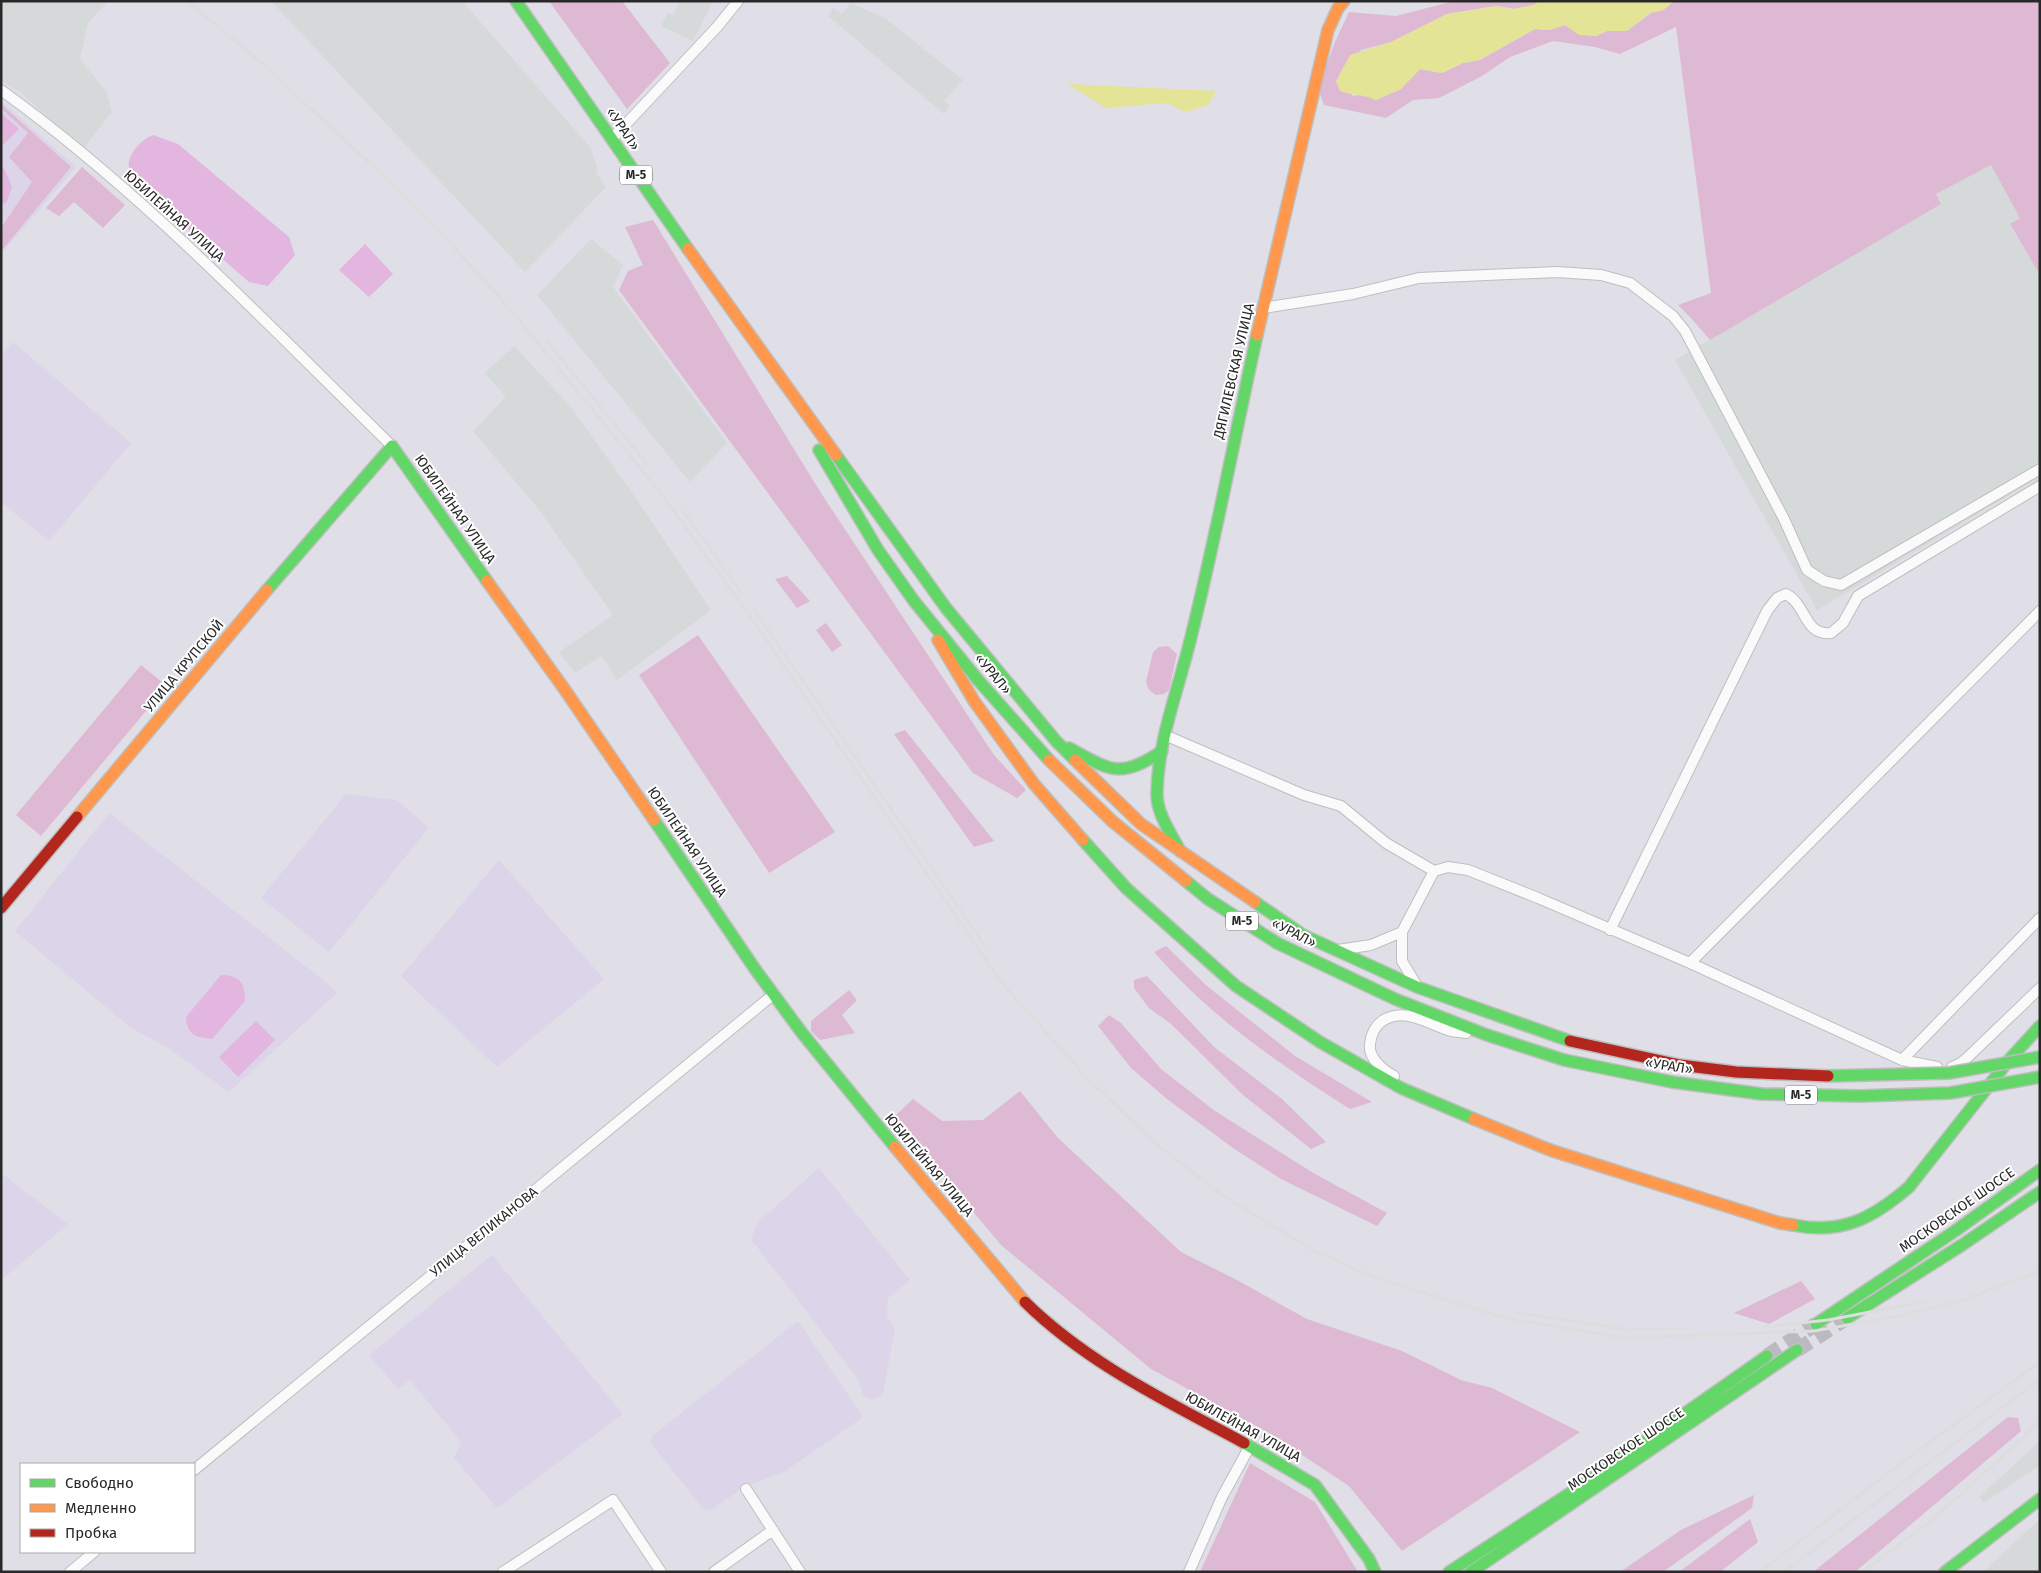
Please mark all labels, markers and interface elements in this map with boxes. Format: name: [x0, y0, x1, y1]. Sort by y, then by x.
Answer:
street label: «УРАЛ»: [603, 104, 644, 154]
street label: ЮБИЛЕЙНАЯ УЛИЦА: [120, 166, 228, 266]
road number: М-5: [620, 166, 652, 184]
street label: ДЯГИЛЕВСКАЯ УЛИЦА: [1210, 302, 1258, 441]
street label: ЮБИЛЕЙНАЯ УЛИЦА: [411, 451, 499, 567]
street label: УЛИЦА КРУПСКОЙ: [140, 616, 228, 716]
street label: «УРАЛ»: [971, 650, 1015, 698]
street label: ЮБИЛЕЙНАЯ УЛИЦА: [644, 784, 730, 900]
road number: М-5: [1226, 911, 1258, 930]
street label: «УРАЛ»: [1269, 915, 1319, 952]
street label: «УРАЛ»: [1644, 1054, 1694, 1078]
road number: М-5: [1785, 1086, 1817, 1104]
street label: ЮБИЛЕЙНАЯ УЛИЦА: [881, 1110, 977, 1220]
street label: МОСКОВСКОЕ ШОССЕ: [1896, 1164, 2018, 1256]
street label: УЛИЦА ВЕЛИКАНОВА: [427, 1183, 541, 1281]
street label: ЮБИЛЕЙНАЯ УЛИЦА: [1182, 1388, 1304, 1466]
street label: МОСКОВСКОЕ ШОССЕ: [1565, 1404, 1687, 1494]
legend: [20, 1463, 195, 1553]
text: Свободно: [65, 1474, 134, 1492]
text: Медленно: [65, 1499, 137, 1517]
text: Пробка: [65, 1524, 117, 1542]

